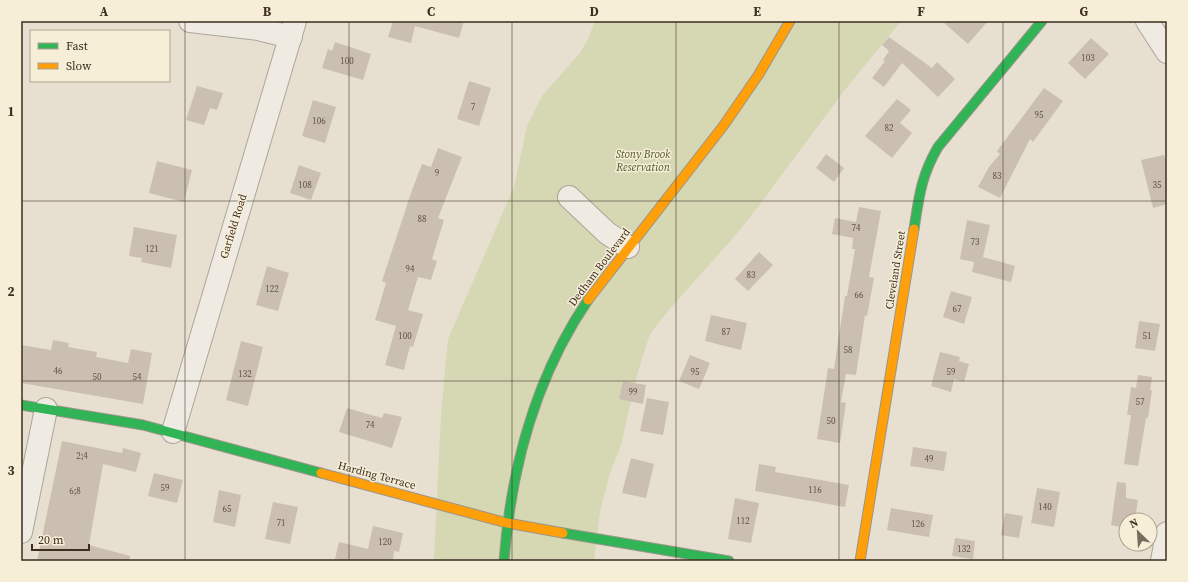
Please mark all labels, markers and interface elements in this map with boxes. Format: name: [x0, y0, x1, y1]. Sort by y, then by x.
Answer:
text: A: [100, 3, 109, 20]
text: B: [263, 3, 272, 20]
text: C: [427, 3, 435, 20]
text: D: [589, 3, 599, 20]
text: E: [753, 3, 761, 20]
text: F: [917, 3, 925, 20]
text: G: [1080, 3, 1089, 20]
legend: [30, 30, 170, 82]
text: Fast: [66, 38, 88, 54]
house number: 103: [1081, 52, 1095, 64]
house number: 100: [340, 55, 354, 67]
text: Slow: [66, 58, 92, 74]
house number: 7: [471, 101, 476, 113]
text: 1: [7, 103, 15, 120]
house number: 95: [1034, 109, 1044, 121]
house number: 106: [312, 115, 326, 127]
house number: 82: [884, 122, 894, 134]
park label: Stony Brook Reservation: [615, 147, 671, 175]
house number: 9: [435, 167, 440, 179]
house number: 83: [992, 170, 1002, 182]
house number: 108: [298, 179, 312, 191]
house number: 35: [1152, 179, 1162, 191]
street label: Garfield Road: [217, 191, 251, 260]
house number: 88: [417, 213, 427, 225]
house number: 74: [851, 222, 861, 234]
street label: Dedham Boulevard: [565, 225, 634, 309]
street label: Cleveland Street: [882, 229, 909, 310]
house number: 73: [970, 236, 980, 248]
house number: 121: [145, 243, 159, 255]
house number: 94: [405, 263, 415, 275]
house number: 83: [746, 269, 756, 281]
text: 2: [7, 283, 15, 300]
house number: 122: [265, 283, 279, 295]
house number: 66: [854, 289, 864, 301]
house number: 67: [952, 303, 962, 315]
house number: 87: [721, 326, 731, 338]
house number: 100: [398, 330, 412, 342]
house number: 51: [1142, 330, 1152, 342]
house number: 58: [843, 344, 853, 356]
house number: 46: [53, 365, 63, 377]
house number: 95: [690, 366, 700, 378]
house number: 59: [946, 366, 956, 378]
house number: 132: [238, 368, 252, 380]
house number: 50: [92, 371, 102, 383]
house number: 54: [132, 371, 142, 383]
house number: 99: [628, 386, 638, 398]
house number: 57: [1135, 396, 1145, 408]
house number: 50: [826, 415, 836, 427]
house number: 74: [365, 419, 375, 431]
house number: 2;4: [76, 450, 88, 462]
house number: 49: [924, 453, 934, 465]
street label: Harding Terrace: [336, 458, 418, 493]
text: 3: [7, 462, 15, 479]
house number: 59: [160, 482, 170, 494]
house number: 116: [808, 484, 822, 496]
house number: 6;8: [69, 485, 81, 497]
house number: 140: [1038, 501, 1052, 513]
house number: 65: [222, 503, 232, 515]
north arrow: [1118, 512, 1158, 552]
house number: 112: [736, 515, 750, 527]
text: N: [1127, 515, 1141, 532]
house number: 71: [276, 517, 286, 529]
house number: 126: [911, 518, 925, 530]
scale bar: [32, 526, 89, 552]
text: 20 m: [38, 532, 64, 548]
house number: 120: [378, 536, 392, 548]
house number: 132: [957, 543, 971, 555]

